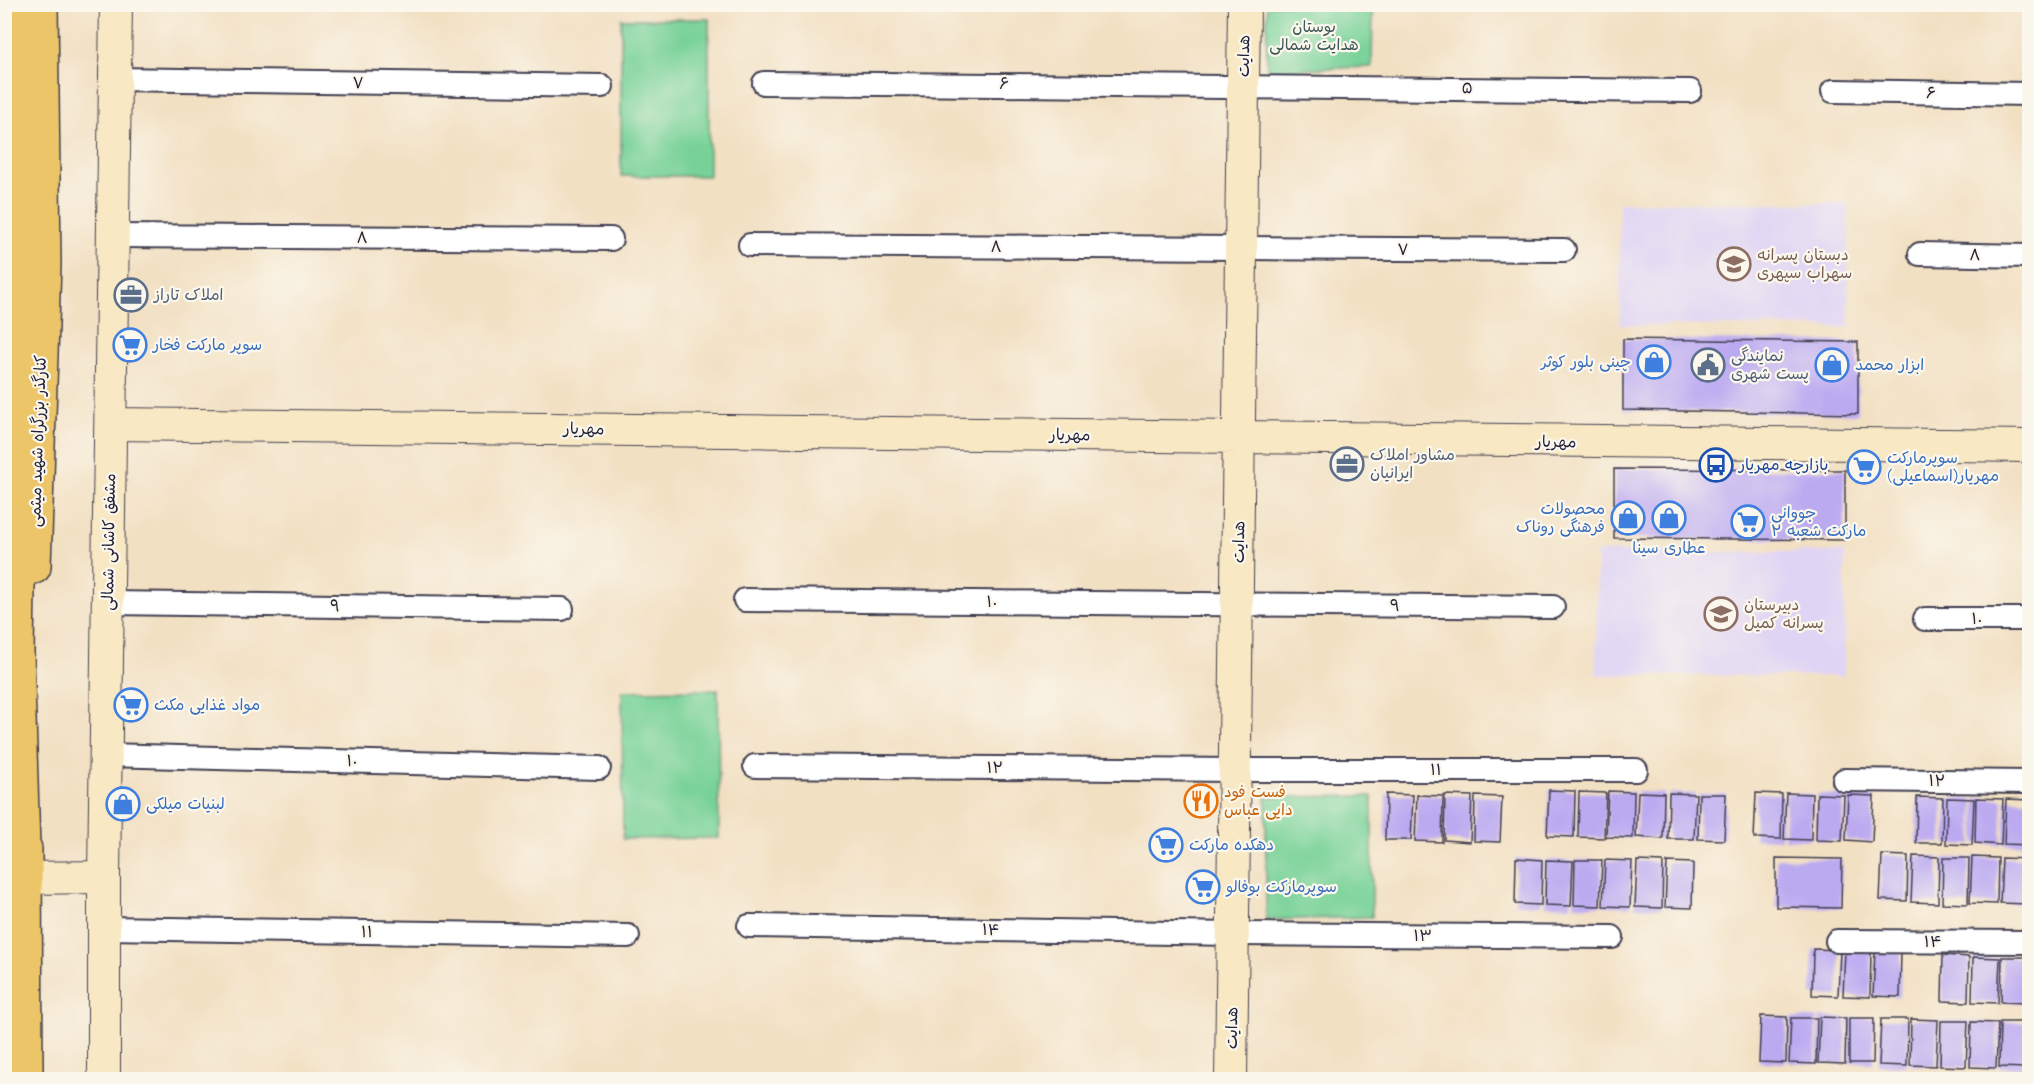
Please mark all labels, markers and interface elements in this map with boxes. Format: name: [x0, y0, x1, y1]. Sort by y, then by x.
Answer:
park label: بوستان هدایت شمالی: [1269, 18, 1359, 55]
street label: هدایت: [1235, 35, 1253, 77]
street label: ۷: [352, 74, 364, 92]
street label: ۶: [999, 75, 1009, 93]
street label: ۵: [1461, 79, 1473, 97]
street label: ۶: [1926, 84, 1936, 102]
street label: ۸: [356, 229, 368, 247]
street label: ۸: [990, 238, 1002, 256]
street label: ۷: [1397, 241, 1409, 259]
school or university icon: دبستان پسرانه سهراب سپهری: [1716, 246, 1752, 282]
place label: دبستان پسرانه سهراب سپهری: [1757, 246, 1852, 283]
street label: ۸: [1969, 246, 1981, 264]
office icon: املاک تاراز: [113, 277, 149, 313]
place label: املاک تاراز: [152, 286, 224, 304]
supermarket icon: سوپر مارکت فخار: [112, 327, 148, 363]
place label: سوپر مارکت فخار: [151, 336, 262, 355]
shop icon: چینی بلور کوثر: [1636, 344, 1672, 380]
place label: نمایندگی پست شهری: [1731, 346, 1809, 384]
public building icon: نمایندگی پست شهری: [1690, 347, 1726, 383]
shop icon: ابزار محمد: [1814, 347, 1850, 383]
place label: چینی بلور کوثر: [1539, 353, 1631, 372]
street label: کنارگذر بزرگراه شهید میثمی: [25, 354, 51, 527]
place label: ابزار محمد: [1855, 356, 1924, 374]
street label: مهریار: [562, 420, 604, 438]
street label: مهریار: [1048, 426, 1090, 444]
street label: مهریار: [1534, 433, 1576, 451]
office icon: مشاور املاک ایرانیان: [1329, 446, 1365, 482]
place label: مشاور املاک ایرانیان: [1370, 446, 1455, 482]
bus stop icon: بازارچه مهریار: [1698, 447, 1734, 483]
supermarket icon: سوپرمارکت مهریار(اسماعیلی): [1846, 449, 1882, 485]
place label: سوپرمارکت مهریار(اسماعیلی): [1887, 449, 1999, 486]
place label: بازارچه مهریار: [1737, 456, 1828, 475]
street label: مشفق کاشانی شمالی: [99, 473, 120, 611]
place label: محصولات فرهنگی روناک: [1516, 500, 1605, 537]
shop icon: محصولات فرهنگی روناک: [1610, 500, 1646, 536]
shop icon: عطاری سینا: [1651, 500, 1687, 536]
supermarket icon: جووانی مارکت شعبه ۲: [1730, 504, 1766, 540]
place label: جووانی مارکت شعبه ۲: [1771, 504, 1866, 540]
street label: هدایت: [1230, 521, 1248, 563]
place label: عطاری سینا: [1632, 539, 1706, 557]
street label: ۱۰: [986, 593, 998, 611]
school or university icon: دبیرستان پسرانه کمیل: [1703, 596, 1739, 632]
place label: دبیرستان پسرانه کمیل: [1744, 596, 1824, 633]
street label: ۹: [330, 597, 340, 615]
street label: ۹: [1390, 597, 1400, 615]
street label: ۱۰: [1971, 610, 1983, 628]
supermarket icon: مواد غذایی مکث: [113, 687, 149, 723]
place label: مواد غذایی مکث: [154, 696, 260, 715]
street label: ۱۰: [346, 752, 358, 770]
street label: ۱۲: [987, 759, 1003, 777]
street label: ۱۱: [1430, 761, 1442, 779]
street label: ۱۲: [1929, 772, 1945, 790]
restaurant icon: فست فود دایی عباس: [1183, 783, 1219, 819]
place label: فست فود دایی عباس: [1224, 783, 1293, 820]
shop icon: لبنیات میلکی: [105, 786, 141, 822]
place label: لبنیات میلکی: [146, 795, 225, 814]
supermarket icon: دهکده مارکت: [1148, 827, 1184, 863]
place label: دهکده مارکت: [1189, 836, 1274, 854]
supermarket icon: سوپرمارکت بوفالو: [1185, 869, 1221, 905]
place label: سوپرمارکت بوفالو: [1225, 878, 1337, 897]
street label: ۱۴: [982, 921, 1000, 939]
street label: ۱۱: [361, 923, 373, 941]
street label: ۱۳: [1414, 927, 1432, 945]
street label: ۱۴: [1924, 933, 1942, 951]
street label: هدایت: [1223, 1007, 1241, 1049]

